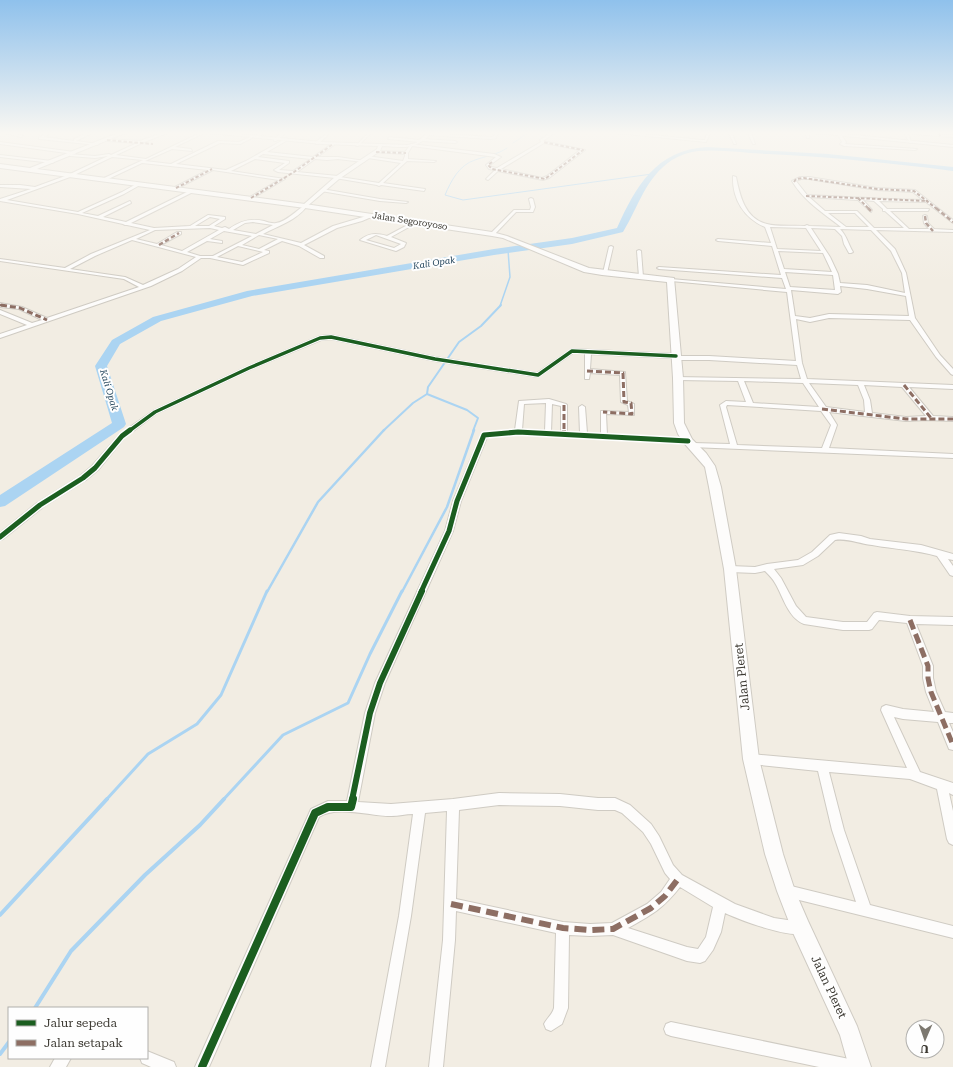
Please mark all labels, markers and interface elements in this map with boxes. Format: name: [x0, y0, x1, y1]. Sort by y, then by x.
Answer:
street label: Jalan Segoroyoso: [372, 210, 449, 232]
water label: Kali Opak: [411, 255, 456, 271]
water label: Kali Opak: [98, 367, 120, 412]
street label: Jalan Pleret: [731, 642, 753, 711]
street label: Jalan Pleret: [808, 953, 850, 1021]
legend: [8, 1007, 148, 1059]
text: Jalur sepeda: [44, 1016, 118, 1030]
north arrow: [905, 1019, 945, 1059]
text: Jalan setapak: [44, 1036, 123, 1050]
text: U: [920, 1042, 929, 1055]

